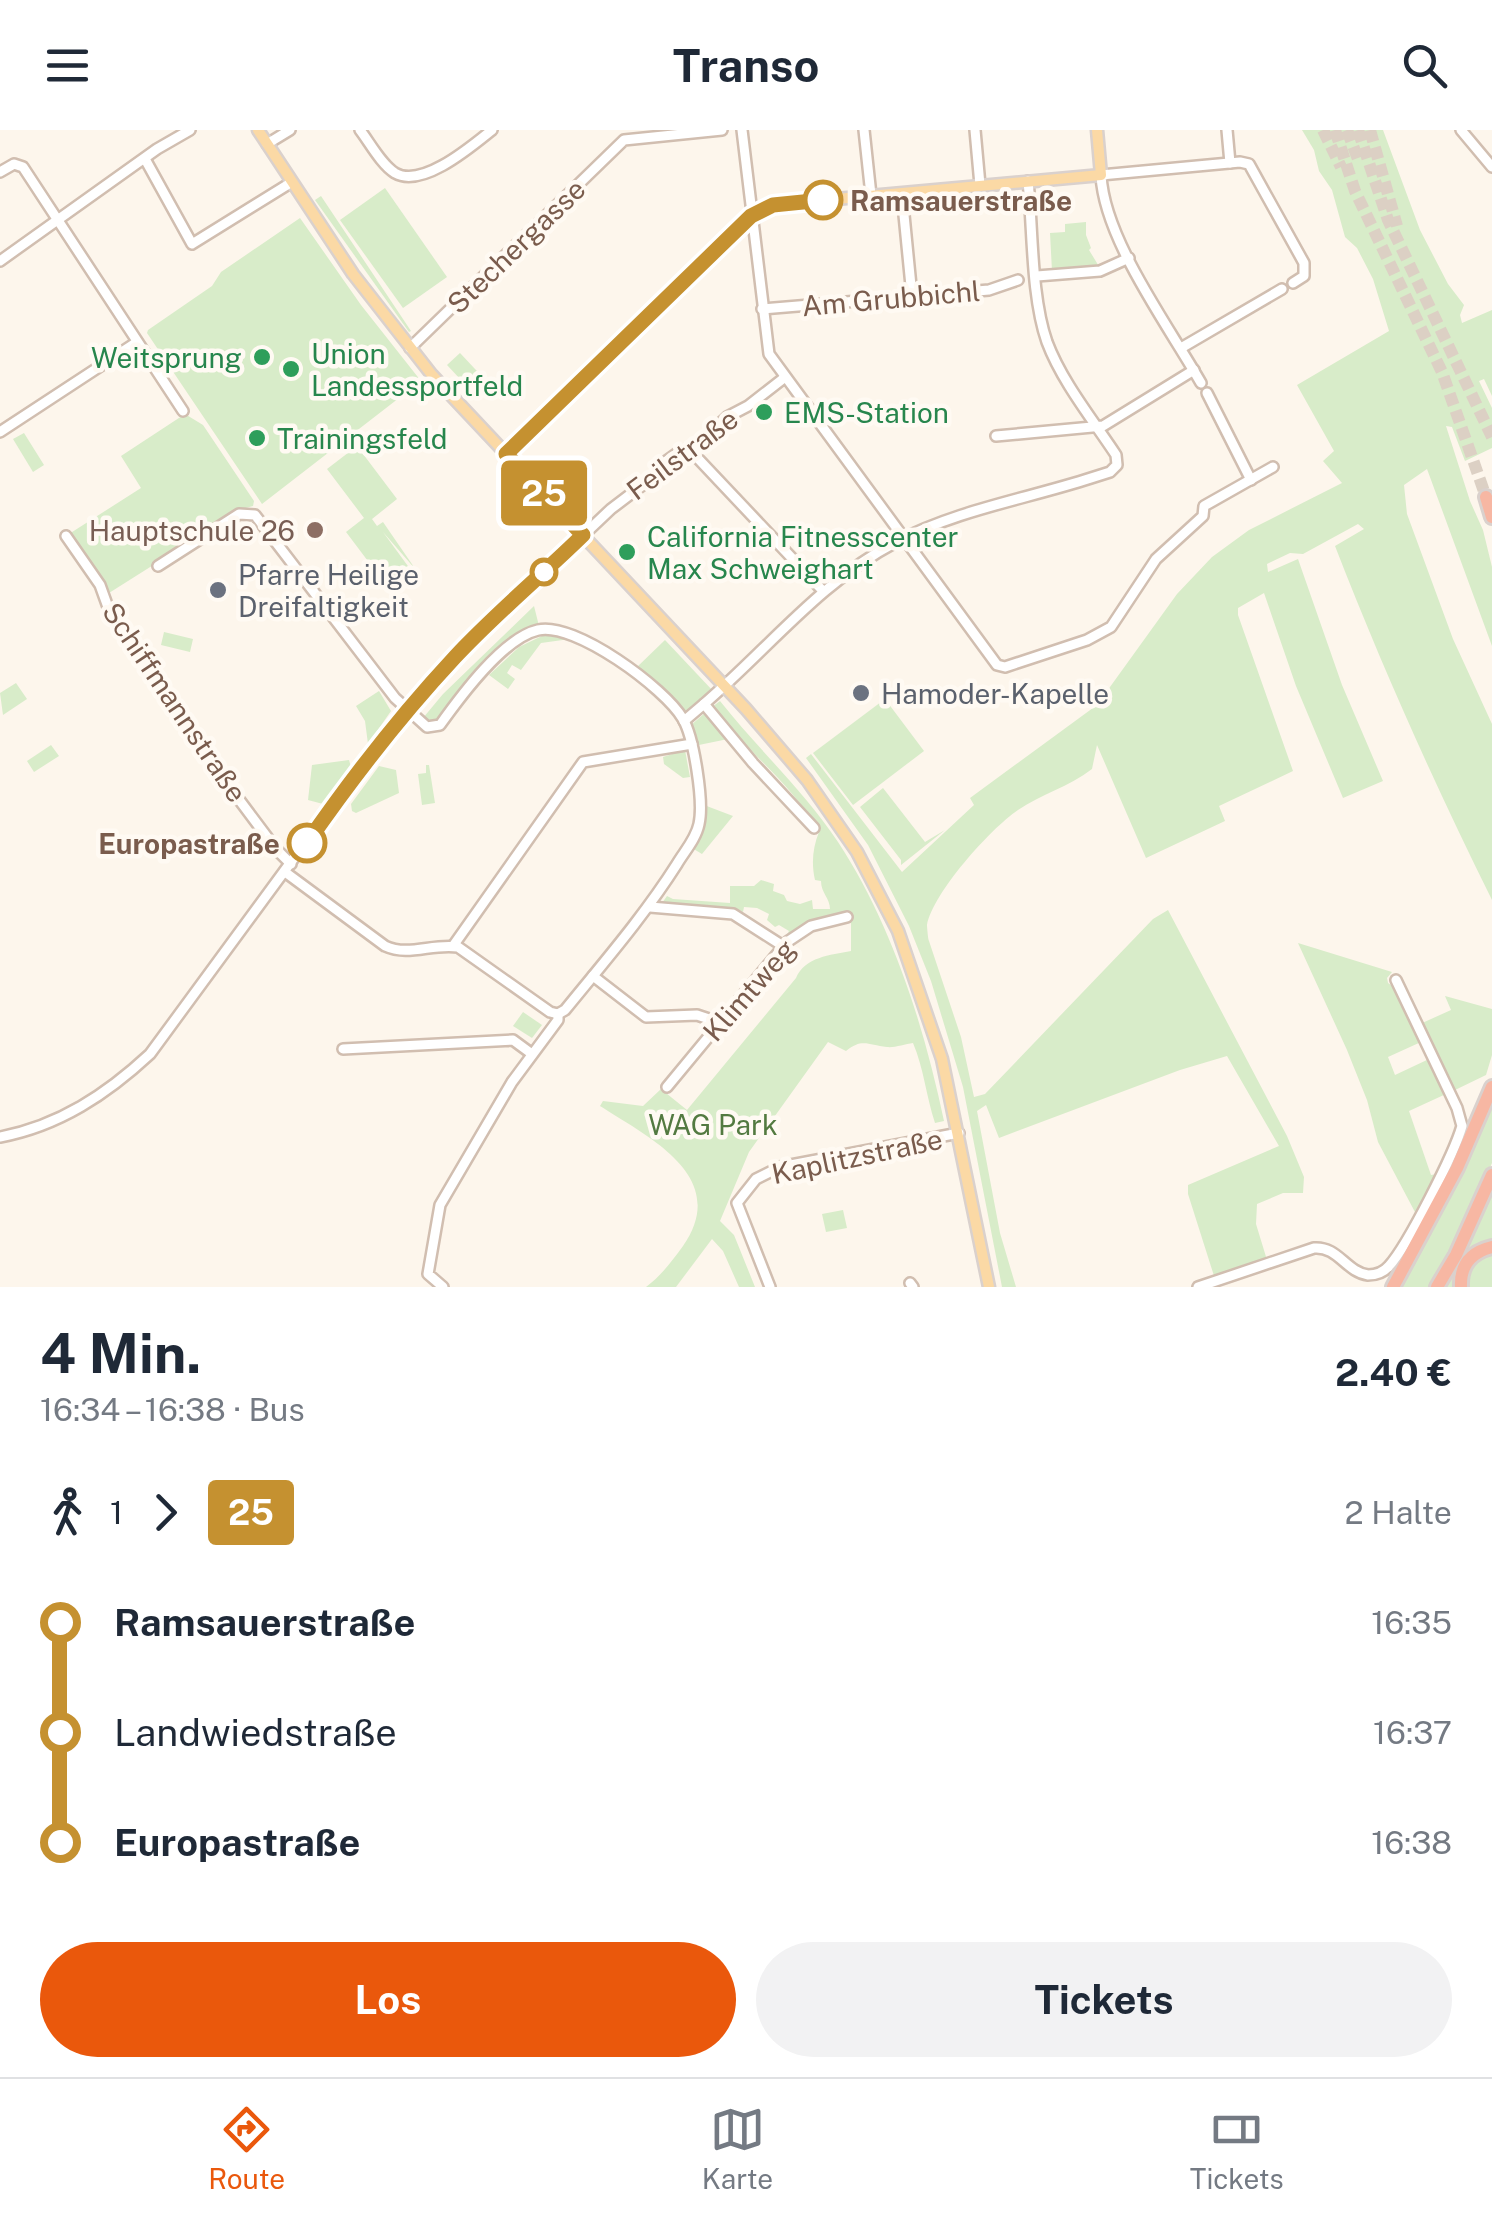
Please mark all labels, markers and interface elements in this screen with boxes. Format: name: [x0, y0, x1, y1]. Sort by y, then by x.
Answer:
icon: menu: [40, 38, 95, 93]
icon: search: [1397, 38, 1452, 93]
text: Transo: [673, 39, 819, 92]
street label: Stechergasse: [440, 172, 592, 320]
marker: Ramsauerstraße: [804, 181, 842, 219]
place label: Ramsauerstraße: [850, 184, 1072, 217]
street label: Am Grubbichl: [800, 274, 982, 322]
place label: Union Landessportfeld: [311, 337, 523, 402]
place label: Weitsprung: [91, 341, 242, 374]
marker: Weitsprung: [251, 346, 273, 368]
marker: Union Landessportfeld: [280, 358, 302, 380]
place label: EMS-Station: [784, 396, 949, 429]
marker: EMS-Station: [753, 401, 775, 423]
street label: Feilstraße: [620, 402, 744, 506]
place label: Trainingsfeld: [277, 422, 448, 455]
marker: Trainingsfeld: [246, 427, 268, 449]
line badge: 25: [499, 460, 589, 526]
text: 25: [521, 473, 567, 514]
place label: Hauptschule 26: [89, 514, 295, 547]
marker: Hauptschule 26: [304, 519, 326, 541]
place label: California Fitnesscenter Max Schweighart: [647, 520, 958, 585]
marker: California Fitnesscenter Max Schweighart: [616, 541, 638, 563]
place label: Pfarre Heilige Dreifaltigkeit: [238, 558, 419, 623]
unlabelled marker: [531, 559, 557, 585]
marker: Pfarre Heilige Dreifaltigkeit: [207, 579, 229, 601]
street label: Schiffmannstraße: [96, 596, 254, 808]
place label: Hamoder-Kapelle: [881, 677, 1109, 710]
marker: Hamoder-Kapelle: [850, 682, 872, 704]
marker: Europastraße: [288, 824, 326, 862]
place label: Europastraße: [98, 827, 280, 860]
street label: Klimtweg: [696, 932, 802, 1048]
park label: WAG Park: [648, 1108, 778, 1141]
street label: Kaplitzstraße: [769, 1122, 945, 1190]
text: 4 Min.: [40, 1321, 201, 1385]
text: 2.40 €: [1335, 1350, 1452, 1395]
text: 16:34 – 16:38 · Bus: [40, 1391, 305, 1428]
icon: walk: [40, 1485, 95, 1540]
icon: forward: [138, 1485, 193, 1540]
text: 25: [228, 1492, 274, 1533]
text: 1: [110, 1494, 123, 1531]
text: 2 Halte: [1344, 1494, 1452, 1531]
text: Ramsauerstraße: [114, 1600, 415, 1645]
text: 16:35: [1371, 1604, 1452, 1641]
text: Landwiedstraße: [114, 1710, 397, 1755]
text: 16:37: [1373, 1714, 1452, 1751]
text: Europastraße: [114, 1820, 361, 1865]
text: 16:38: [1371, 1824, 1452, 1861]
button: Los: [40, 1942, 736, 2057]
button: Tickets: [756, 1942, 1452, 2057]
tab: Route: [208, 2102, 285, 2195]
tab: Karte: [702, 2102, 773, 2195]
tab: Tickets: [1190, 2102, 1284, 2195]

